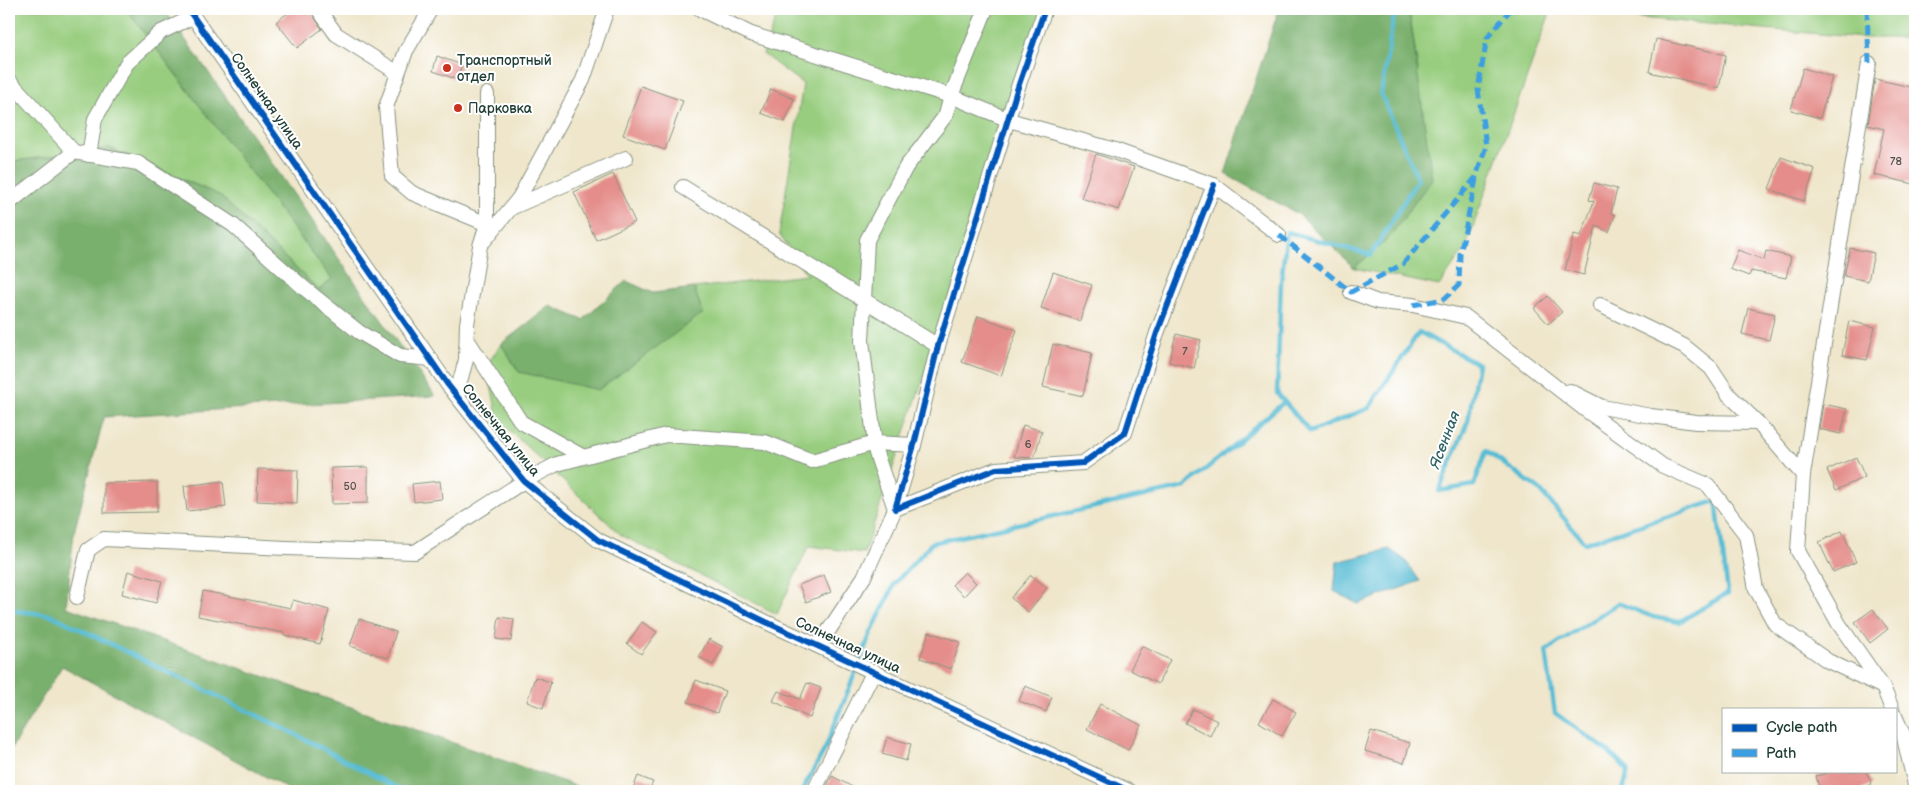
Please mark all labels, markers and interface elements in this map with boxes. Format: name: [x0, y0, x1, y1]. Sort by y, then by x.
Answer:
street label: Солнечная улица: [227, 49, 307, 153]
place label: Транспортный отдел: [457, 52, 552, 85]
marker: Транспортный отдел: [441, 62, 453, 74]
place label: Парковка: [468, 100, 533, 117]
marker: Парковка: [452, 102, 464, 114]
house number: 78: [1890, 155, 1902, 168]
house number: 7: [1182, 345, 1188, 358]
street label: Солнечная улица: [459, 380, 544, 480]
water label: Ясенная: [1425, 408, 1465, 473]
house number: 6: [1025, 438, 1032, 451]
house number: 50: [344, 480, 357, 493]
street label: Солнечная улица: [793, 613, 904, 677]
legend: [1722, 708, 1896, 772]
text: Cycle path: [1766, 718, 1837, 737]
text: Path: [1766, 744, 1796, 763]

